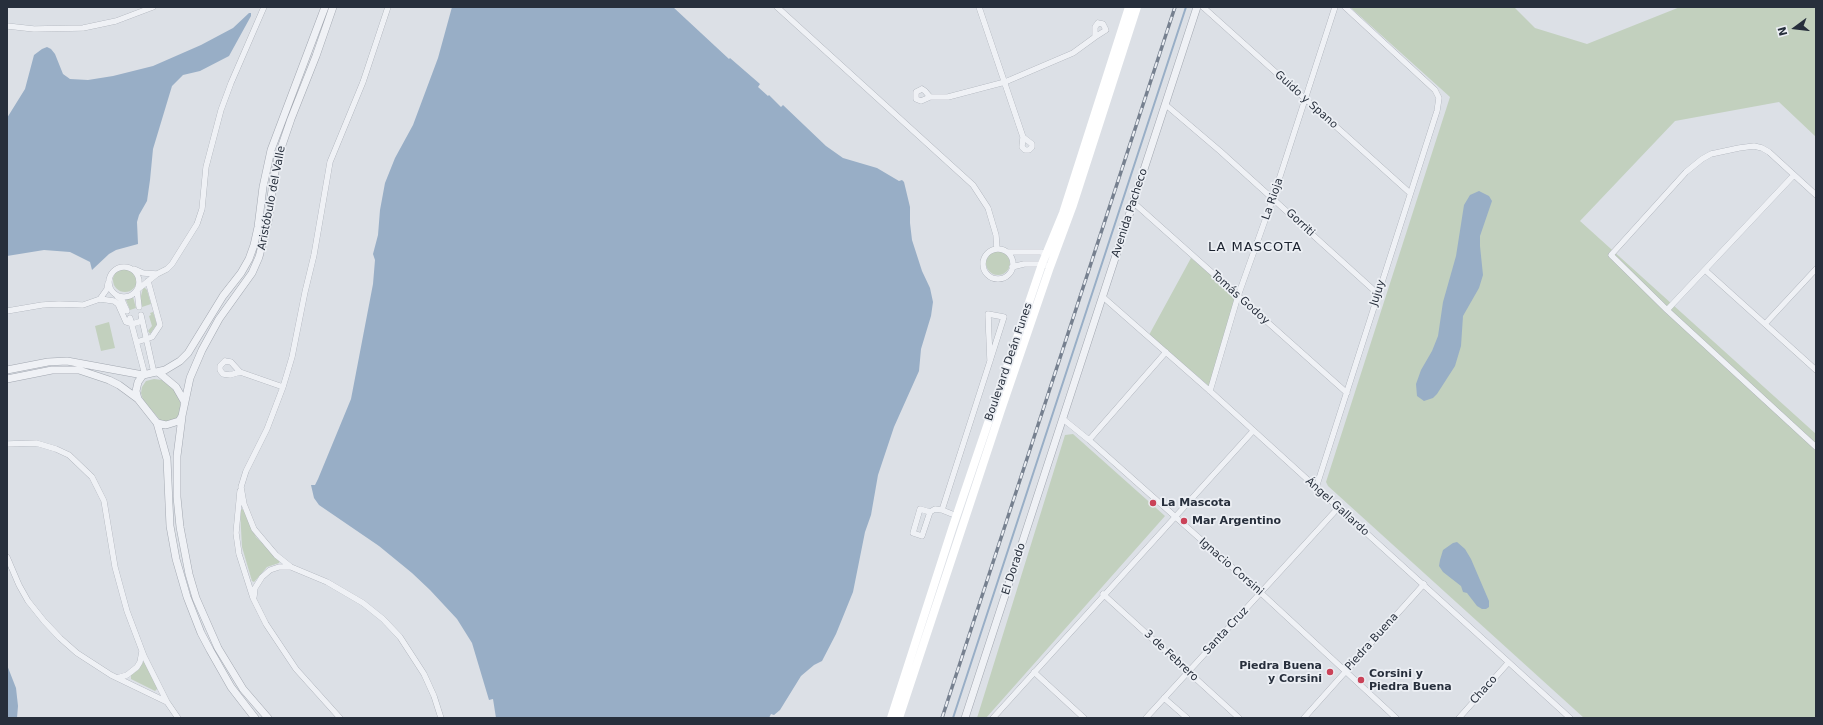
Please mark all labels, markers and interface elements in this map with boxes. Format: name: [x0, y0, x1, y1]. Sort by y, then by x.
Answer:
north arrow: [1775, 8, 1815, 48]
text: N: [1775, 25, 1790, 37]
street label: Guido y Spano: [1272, 68, 1340, 132]
street label: Aristóbulo del Valle: [255, 145, 289, 251]
street label: Avenida Pacheco: [1109, 167, 1151, 259]
street label: La Rioja: [1260, 176, 1286, 222]
street label: Gorriti: [1283, 206, 1317, 240]
district label: LA MASCOTA: [1208, 240, 1302, 256]
street label: Tomás Godoy: [1208, 268, 1272, 328]
street label: Jujuy: [1368, 278, 1388, 308]
street label: Boulevard Deán Funes: [983, 301, 1035, 423]
street label: Ángel Gallardo: [1303, 475, 1371, 539]
place label: La Mascota: [1161, 496, 1231, 510]
marker: La Mascota: [1148, 498, 1158, 508]
place label: Mar Argentino: [1192, 514, 1281, 528]
marker: Mar Argentino: [1179, 516, 1189, 526]
street label: Ignacio Corsini: [1196, 535, 1266, 599]
street label: El Dorado: [999, 541, 1029, 597]
street label: Santa Cruz: [1201, 604, 1251, 658]
street label: Piedra Buena: [1343, 610, 1401, 674]
street label: 3 de Febrero: [1141, 628, 1201, 684]
place label: Piedra Buena y Corsini: [1239, 659, 1322, 685]
marker: Piedra Buena y Corsini: [1325, 667, 1335, 677]
place label: Corsini y Piedra Buena: [1369, 667, 1452, 693]
street label: Chaco: [1468, 673, 1500, 707]
marker: Corsini y Piedra Buena: [1356, 675, 1366, 685]

